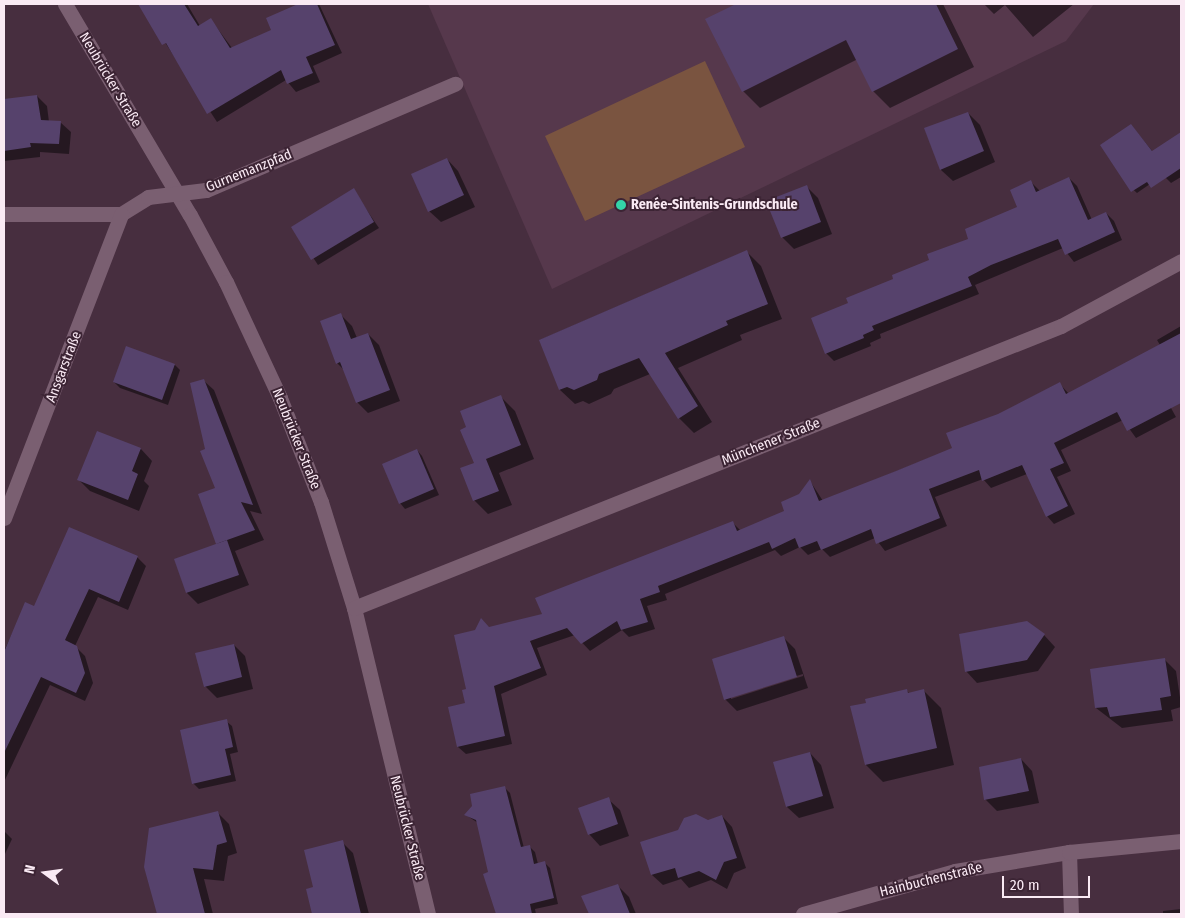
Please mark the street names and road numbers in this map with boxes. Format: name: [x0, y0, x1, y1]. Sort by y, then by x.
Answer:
street label: Neubrücker Straße: [75, 30, 145, 130]
street label: Gurnemanzpfad: [204, 146, 294, 196]
street label: Ansgarstraße: [43, 329, 85, 405]
street label: Neubrücker Straße: [268, 386, 324, 492]
street label: Münchener Straße: [719, 415, 823, 469]
street label: Neubrücker Straße: [386, 774, 428, 882]
street label: Hainbuchenstraße: [878, 859, 984, 901]

